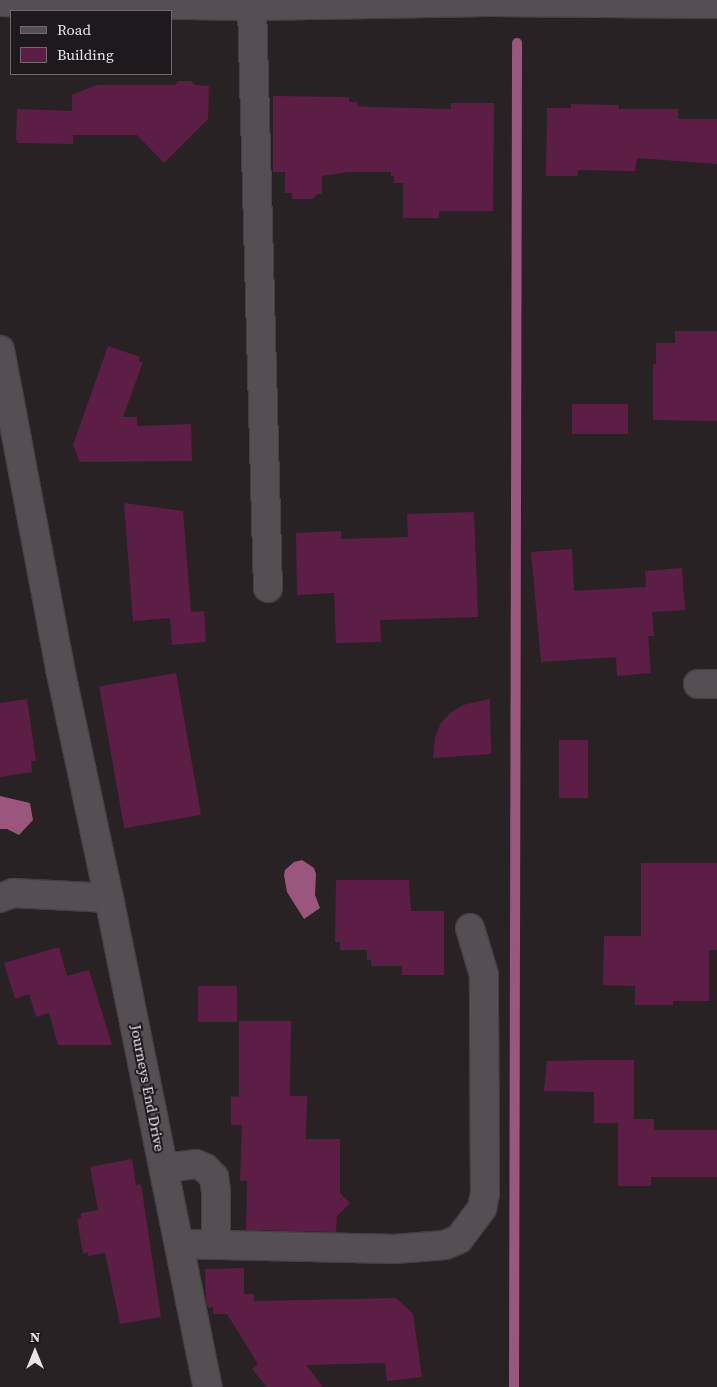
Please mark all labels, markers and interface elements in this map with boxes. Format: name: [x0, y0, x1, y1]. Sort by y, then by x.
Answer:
legend: [10, 10, 172, 75]
text: Road: [57, 19, 91, 40]
text: Building: [57, 44, 114, 65]
street label: Journeys End Drive: [127, 1023, 169, 1153]
north arrow: [10, 1327, 60, 1377]
text: N: [30, 1327, 40, 1347]

